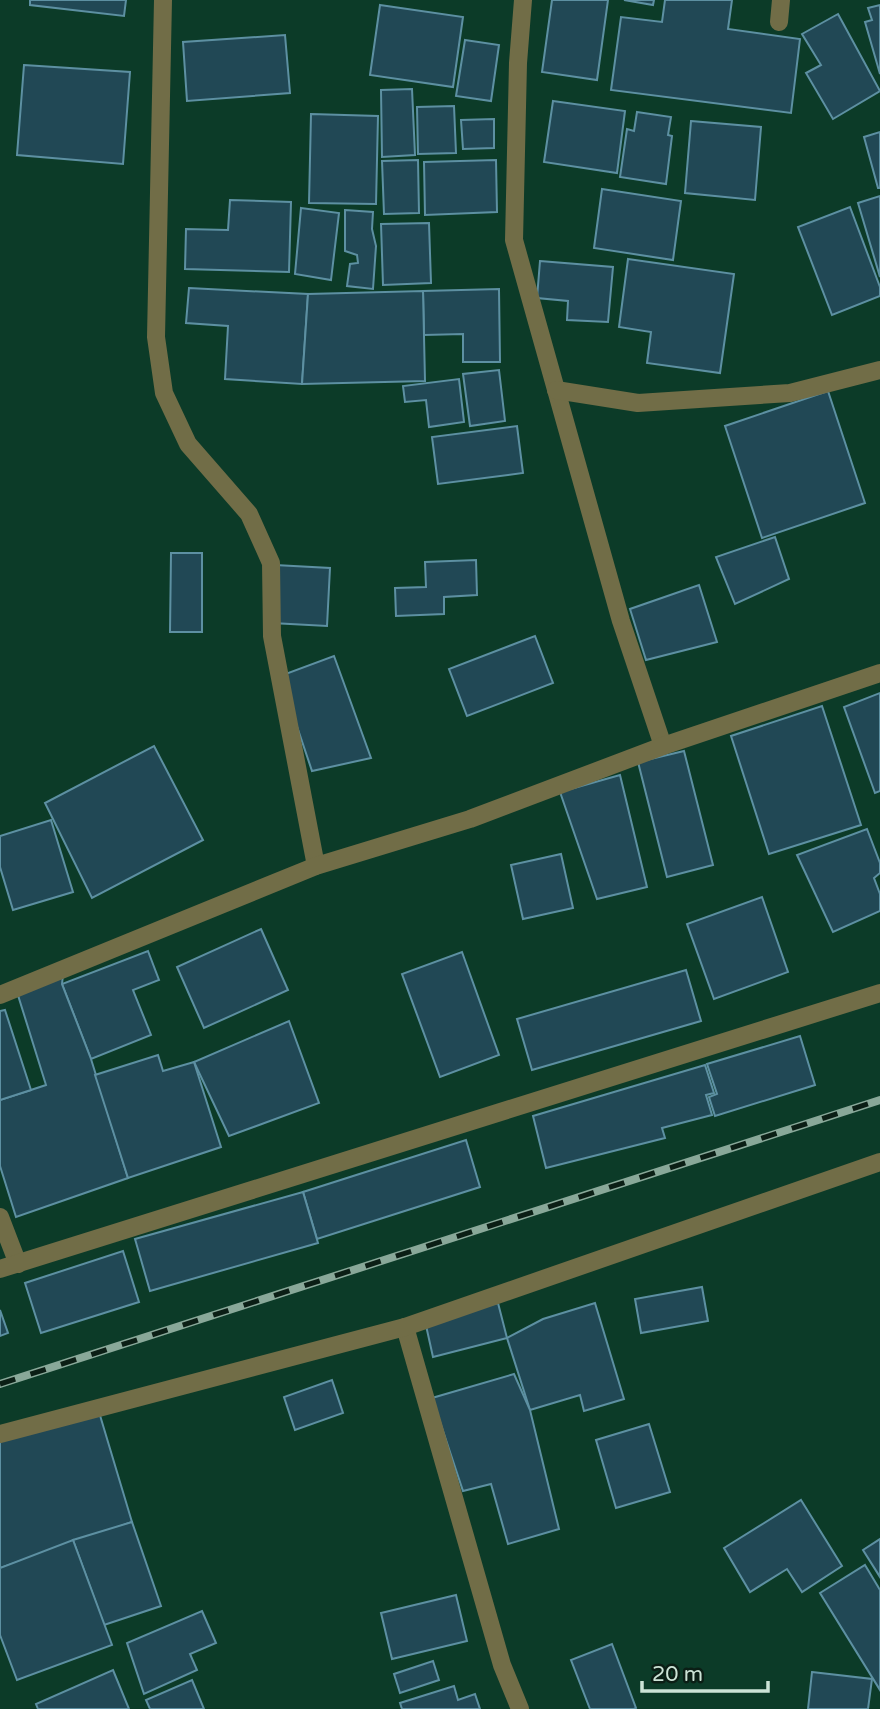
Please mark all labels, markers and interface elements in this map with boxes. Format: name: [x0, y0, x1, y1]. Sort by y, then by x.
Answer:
scale bar: [642, 1650, 768, 1694]
text: 20 m: [652, 1662, 703, 1687]

